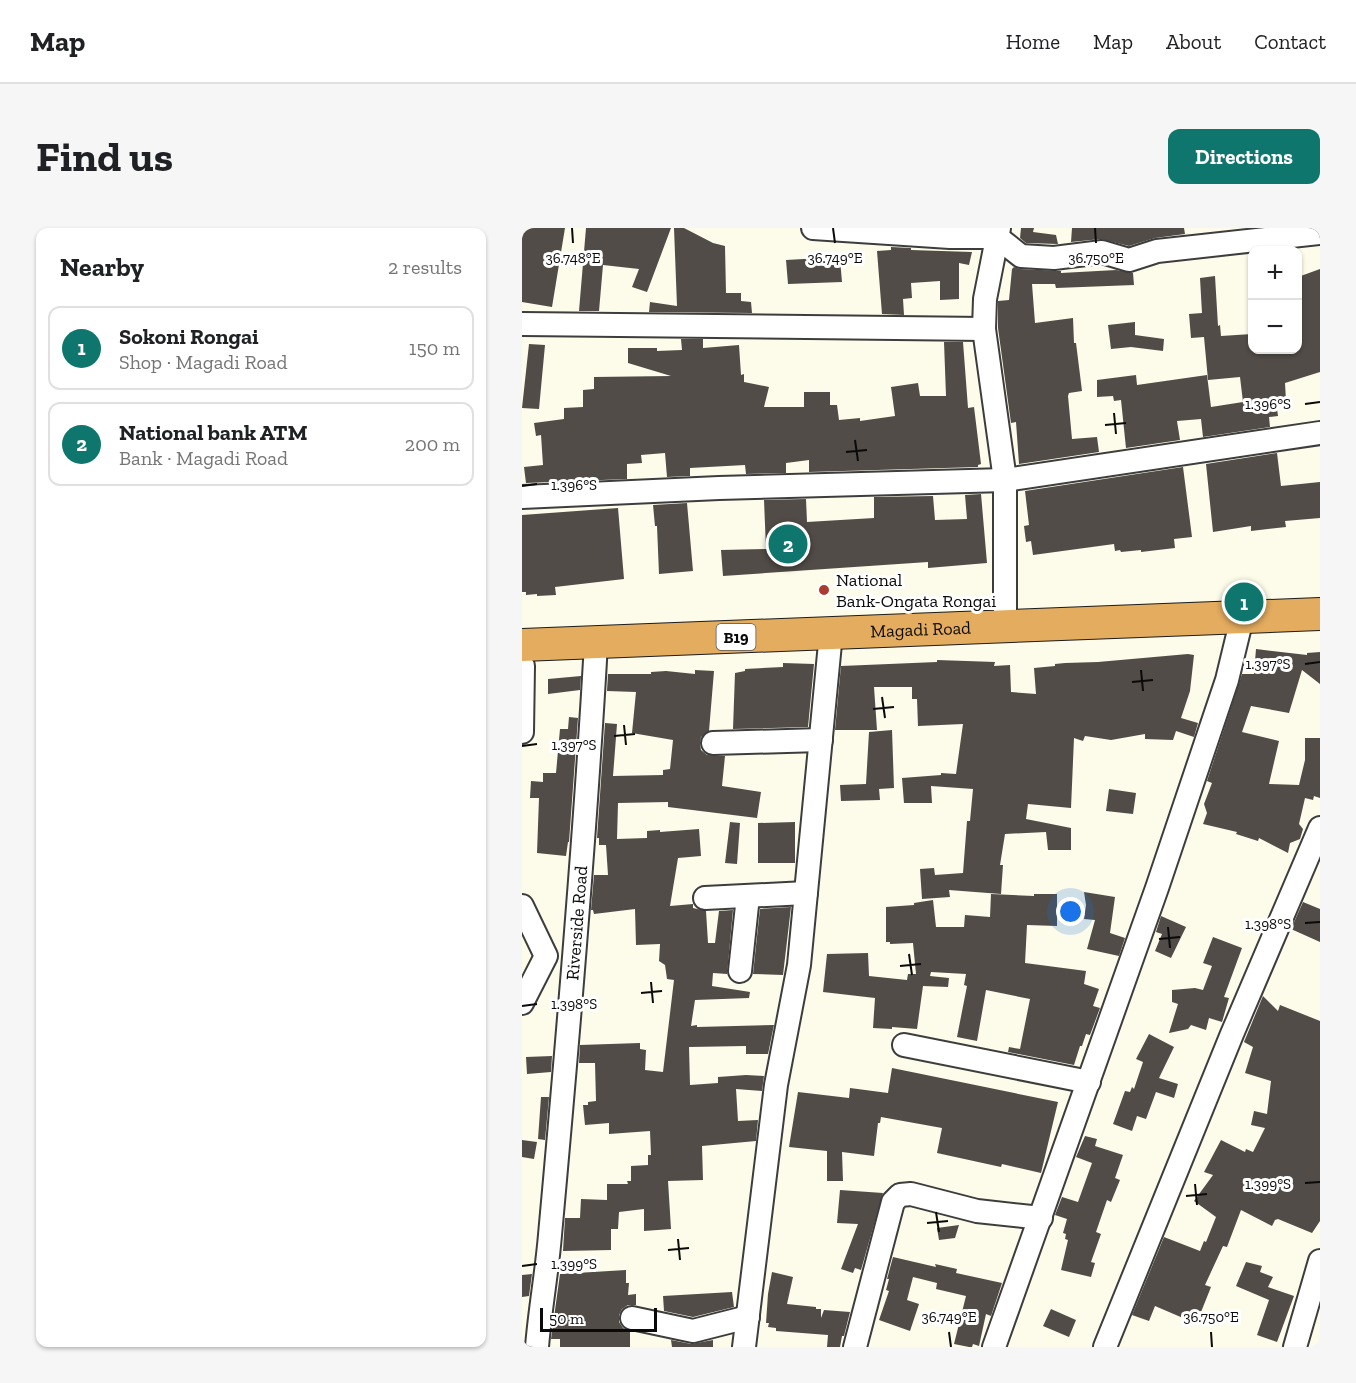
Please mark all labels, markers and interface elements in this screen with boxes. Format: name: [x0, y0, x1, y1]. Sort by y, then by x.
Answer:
text: Map: [30, 25, 85, 58]
text: Home: [1006, 29, 1060, 54]
text: Map: [1093, 29, 1133, 54]
text: About: [1166, 29, 1221, 54]
text: Contact: [1254, 29, 1326, 54]
button: Directions: [1168, 129, 1320, 184]
text: Find us: [36, 131, 173, 182]
map controls: [1248, 246, 1302, 354]
button: +: [1248, 246, 1302, 300]
text: 36.748°E: [545, 249, 601, 267]
text: 36.749°E: [807, 249, 863, 267]
text: 36.750°E: [1068, 249, 1124, 267]
text: Nearby: [60, 251, 144, 283]
text: 2 results: [388, 255, 462, 279]
button: −: [1248, 300, 1302, 354]
text: Sokoni Rongai: [119, 323, 259, 350]
text: 1: [77, 336, 86, 360]
text: 150 m: [409, 336, 460, 360]
text: Shop · Magadi Road: [119, 350, 287, 374]
text: 1.396°S: [1245, 395, 1291, 413]
text: National bank ATM: [119, 419, 308, 446]
text: 2: [76, 432, 87, 456]
text: 200 m: [405, 432, 460, 456]
text: Bank · Magadi Road: [119, 446, 288, 470]
text: 1.396°S: [551, 476, 597, 494]
pin: 2: [768, 522, 808, 566]
place label: National Bank-Ongata Rongai: [836, 569, 996, 612]
pin: 1: [1224, 580, 1264, 625]
marker: National Bank-Ongata Rongai: [817, 583, 831, 597]
street label: Magadi Road: [870, 617, 972, 642]
road number: B19: [716, 624, 756, 650]
text: 1.397°S: [1245, 655, 1291, 673]
text: 1.397°S: [551, 736, 597, 754]
street label: Riverside Road: [561, 865, 592, 981]
your location: [1056, 897, 1085, 926]
text: 1.398°S: [1245, 915, 1291, 933]
text: 1.398°S: [551, 995, 597, 1013]
text: 1.399°S: [1245, 1175, 1291, 1193]
text: 1.399°S: [551, 1255, 597, 1273]
scale bar: [540, 1305, 657, 1332]
text: 36.749°E: [921, 1308, 977, 1326]
text: 36.750°E: [1183, 1308, 1239, 1326]
text: 50 m: [549, 1309, 584, 1328]

